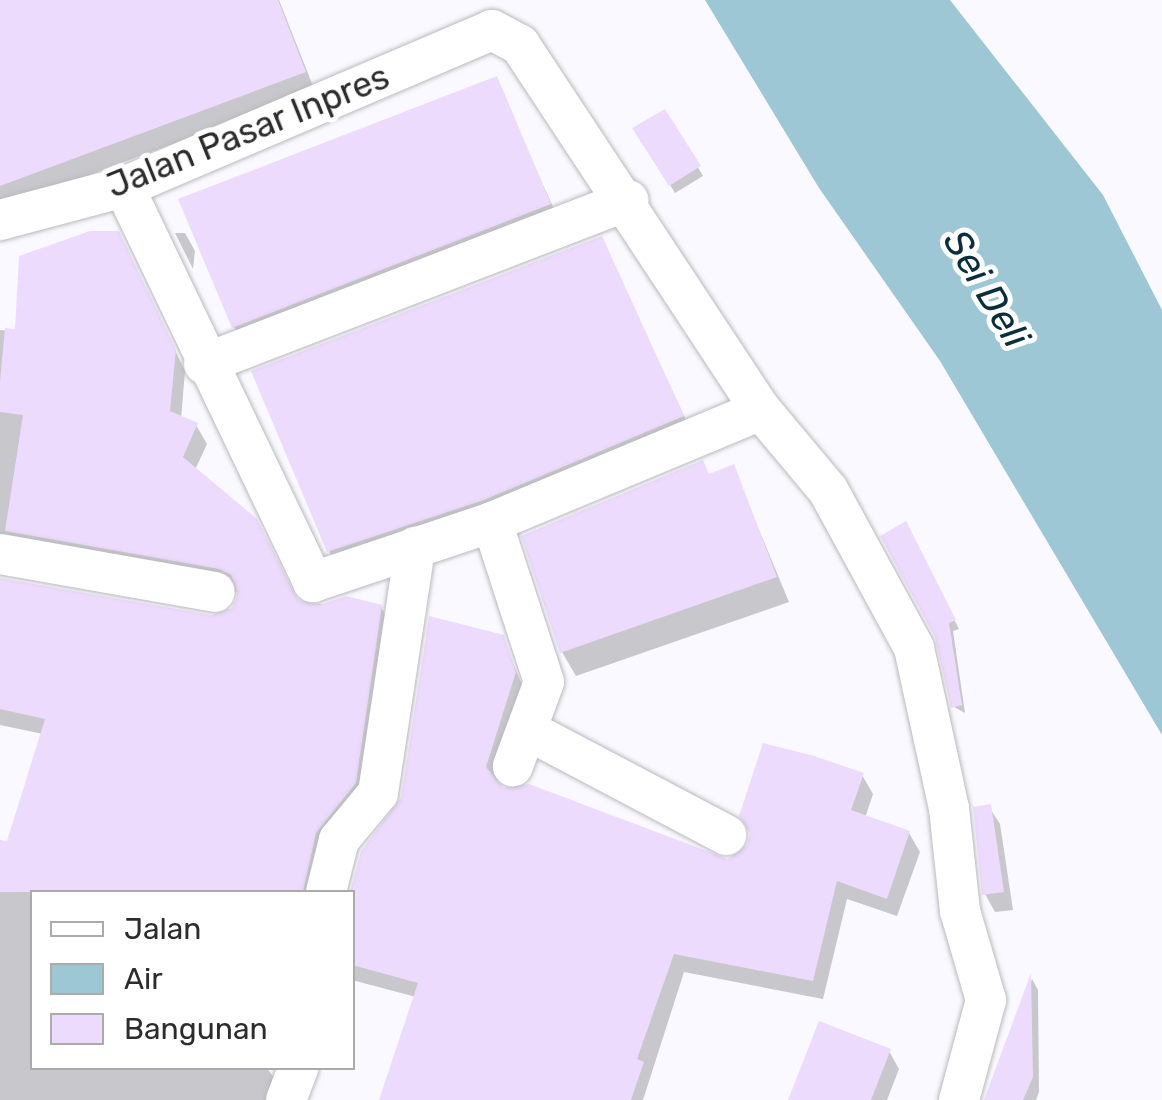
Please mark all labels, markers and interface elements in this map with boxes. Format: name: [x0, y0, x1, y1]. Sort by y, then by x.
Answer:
street label: Jalan Pasar Inpres: [100, 55, 396, 207]
water label: Sei Deli: [933, 222, 1039, 356]
legend: [30, 890, 355, 1070]
text: Jalan: [124, 911, 202, 947]
text: Air: [124, 961, 163, 997]
text: Bangunan: [124, 1011, 268, 1047]

